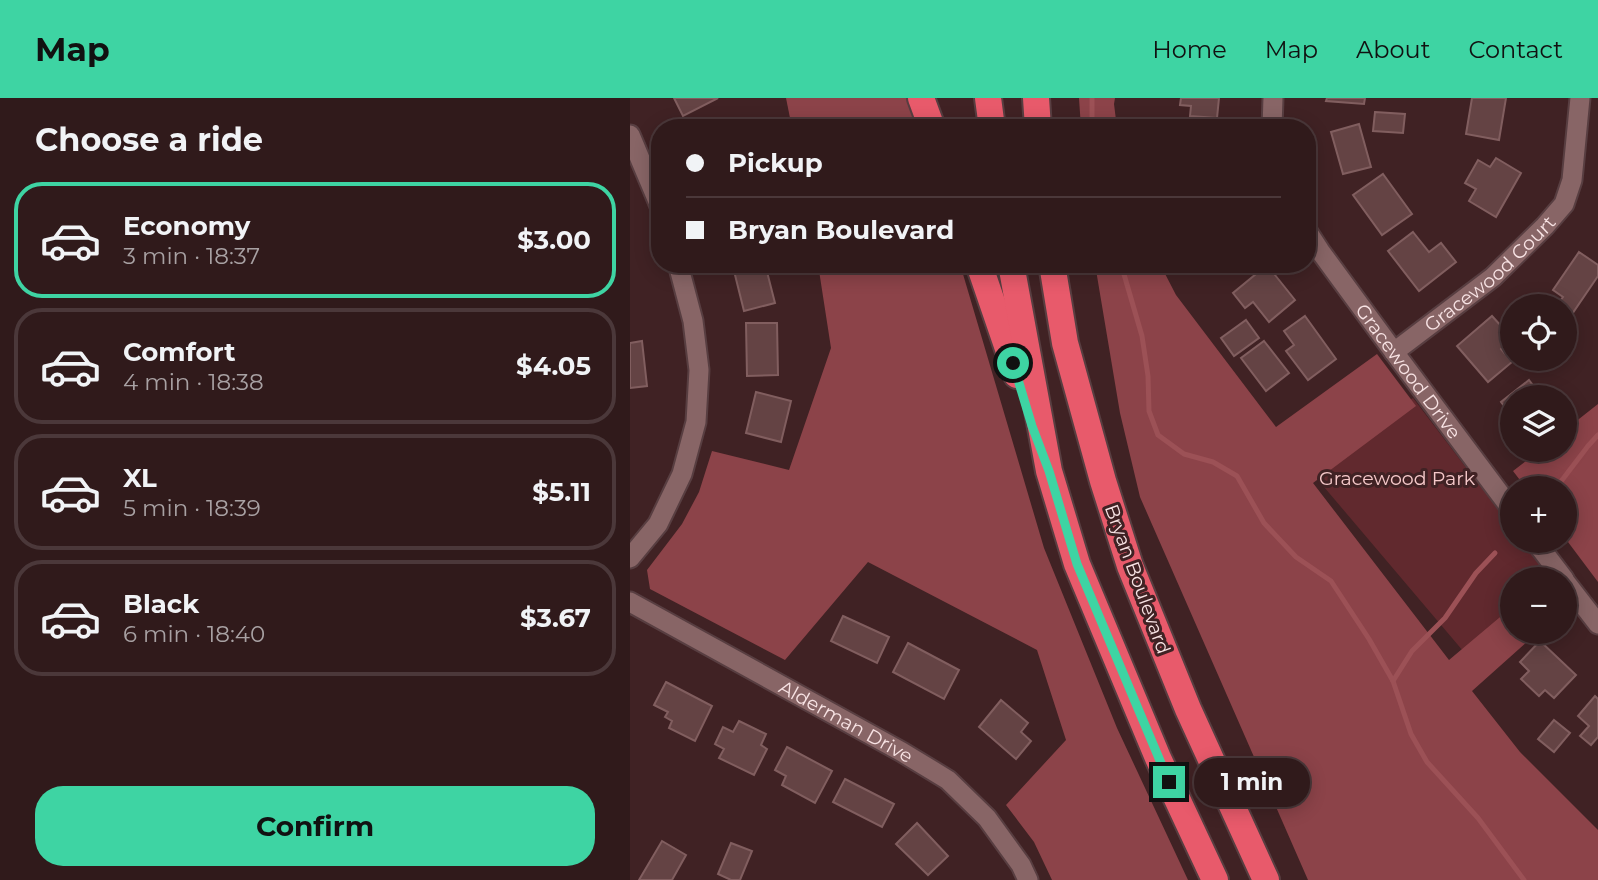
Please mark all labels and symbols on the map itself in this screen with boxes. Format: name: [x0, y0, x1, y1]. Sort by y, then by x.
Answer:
street label: Gracewood Court: [1420, 211, 1561, 337]
street label: Gracewood Drive: [1350, 299, 1466, 443]
route start: [997, 347, 1029, 379]
park label: Gracewood Park: [1319, 467, 1476, 490]
street label: Bryan Boulevard: [1100, 501, 1175, 657]
street label: Alderman Drive: [775, 676, 917, 768]
callout: 1 min: [1194, 758, 1309, 806]
route end: [1153, 766, 1185, 798]

